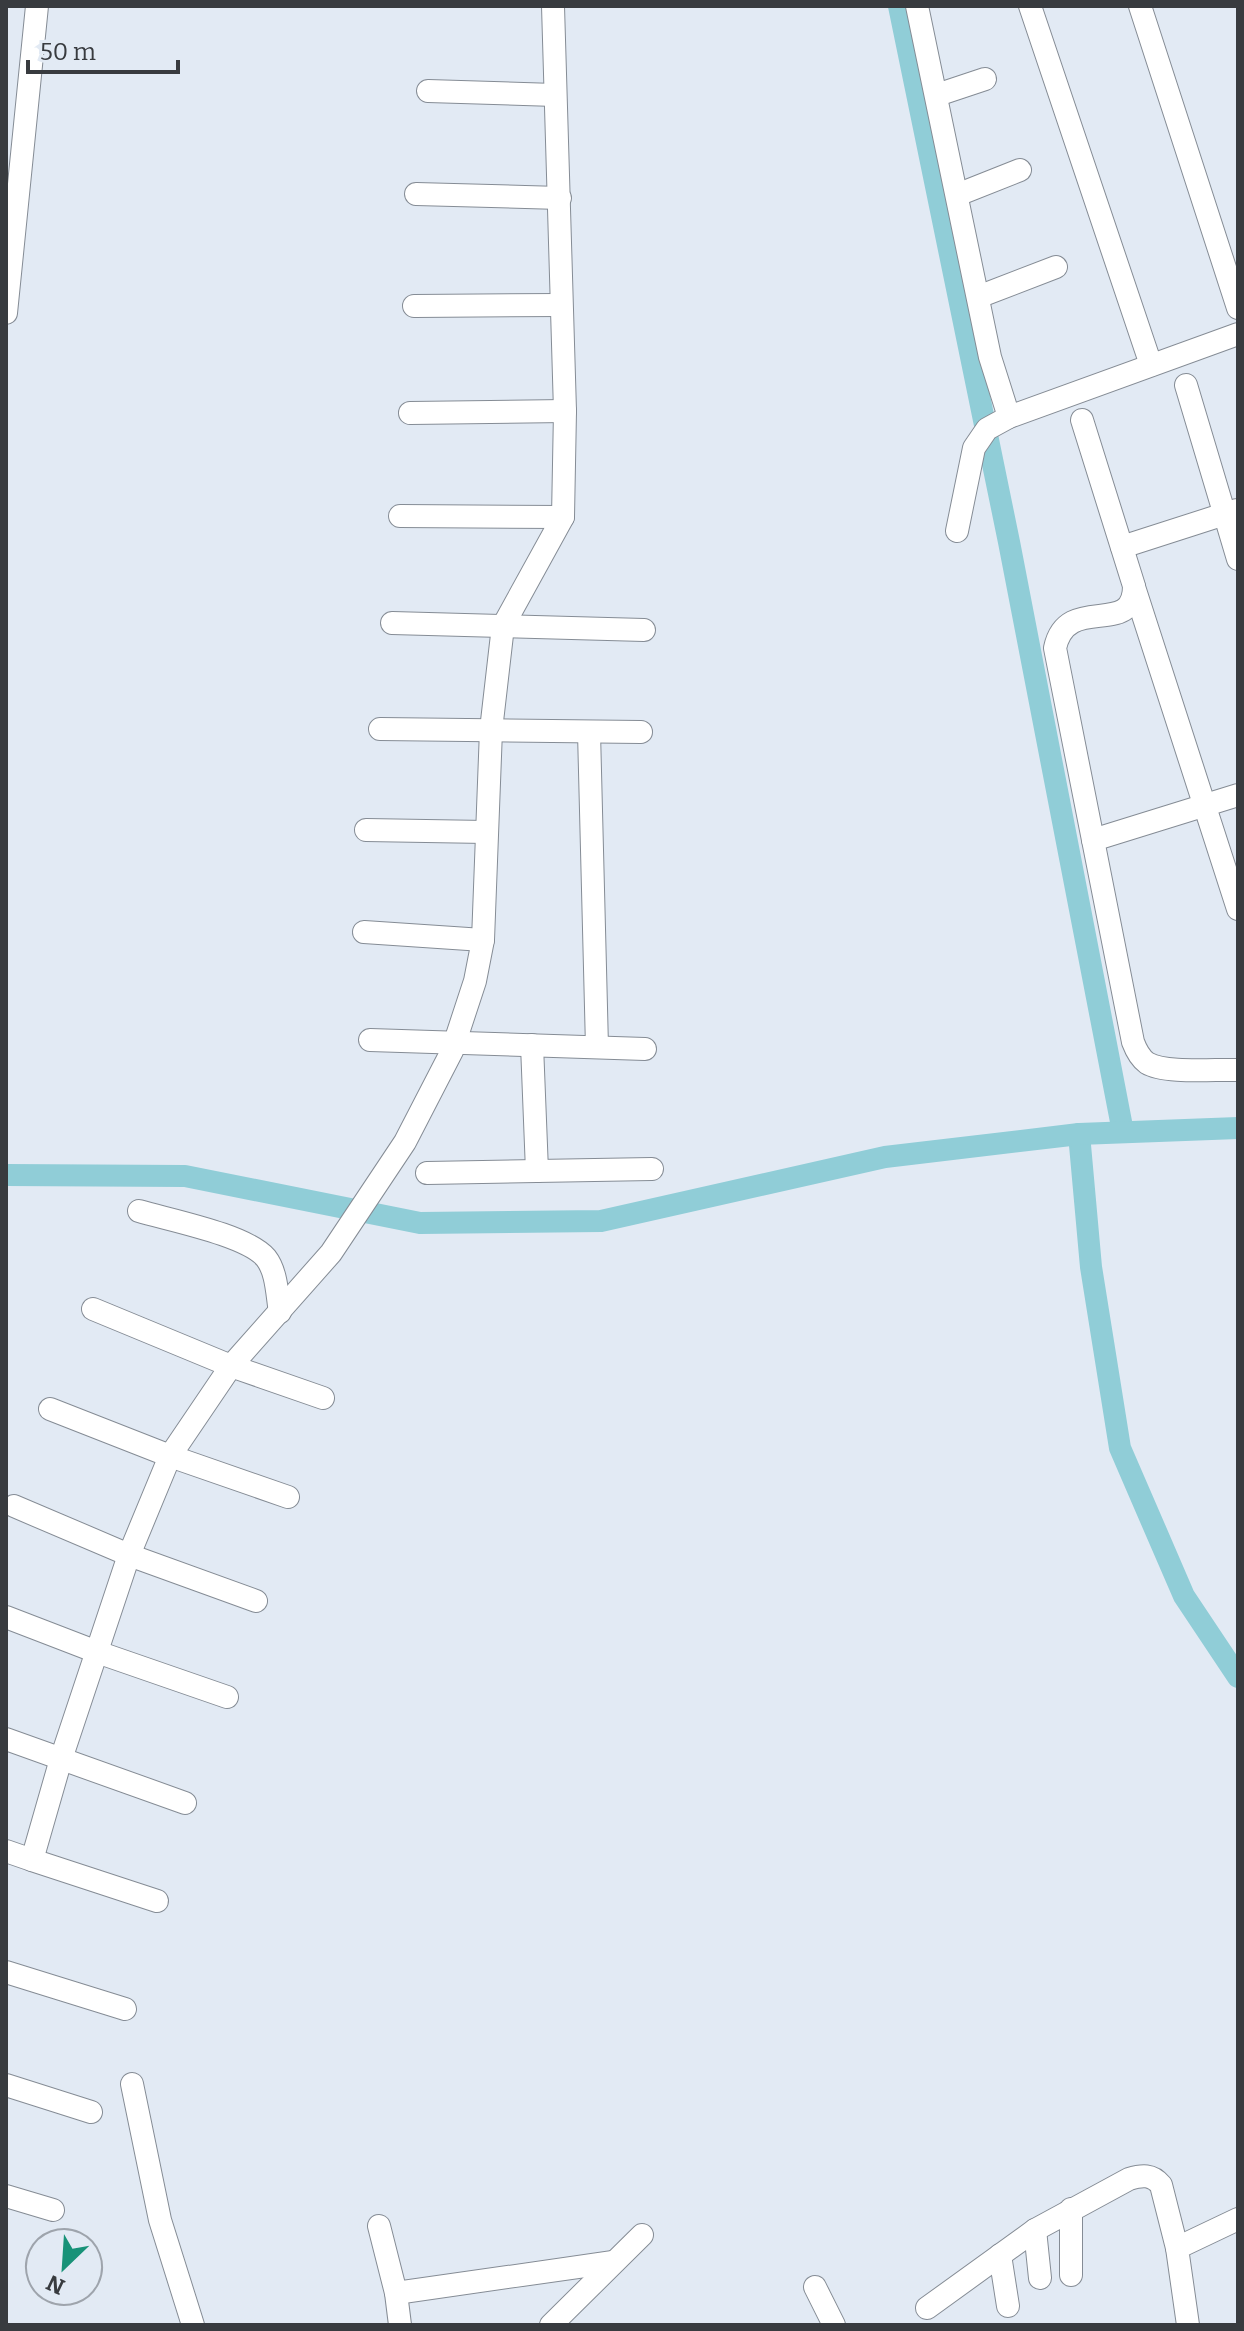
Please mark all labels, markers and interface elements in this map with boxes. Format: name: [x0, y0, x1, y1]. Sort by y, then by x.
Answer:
scale bar: [28, 24, 178, 74]
text: 50 m: [40, 38, 96, 66]
north arrow: [24, 2227, 104, 2307]
text: N: [42, 2269, 69, 2300]

